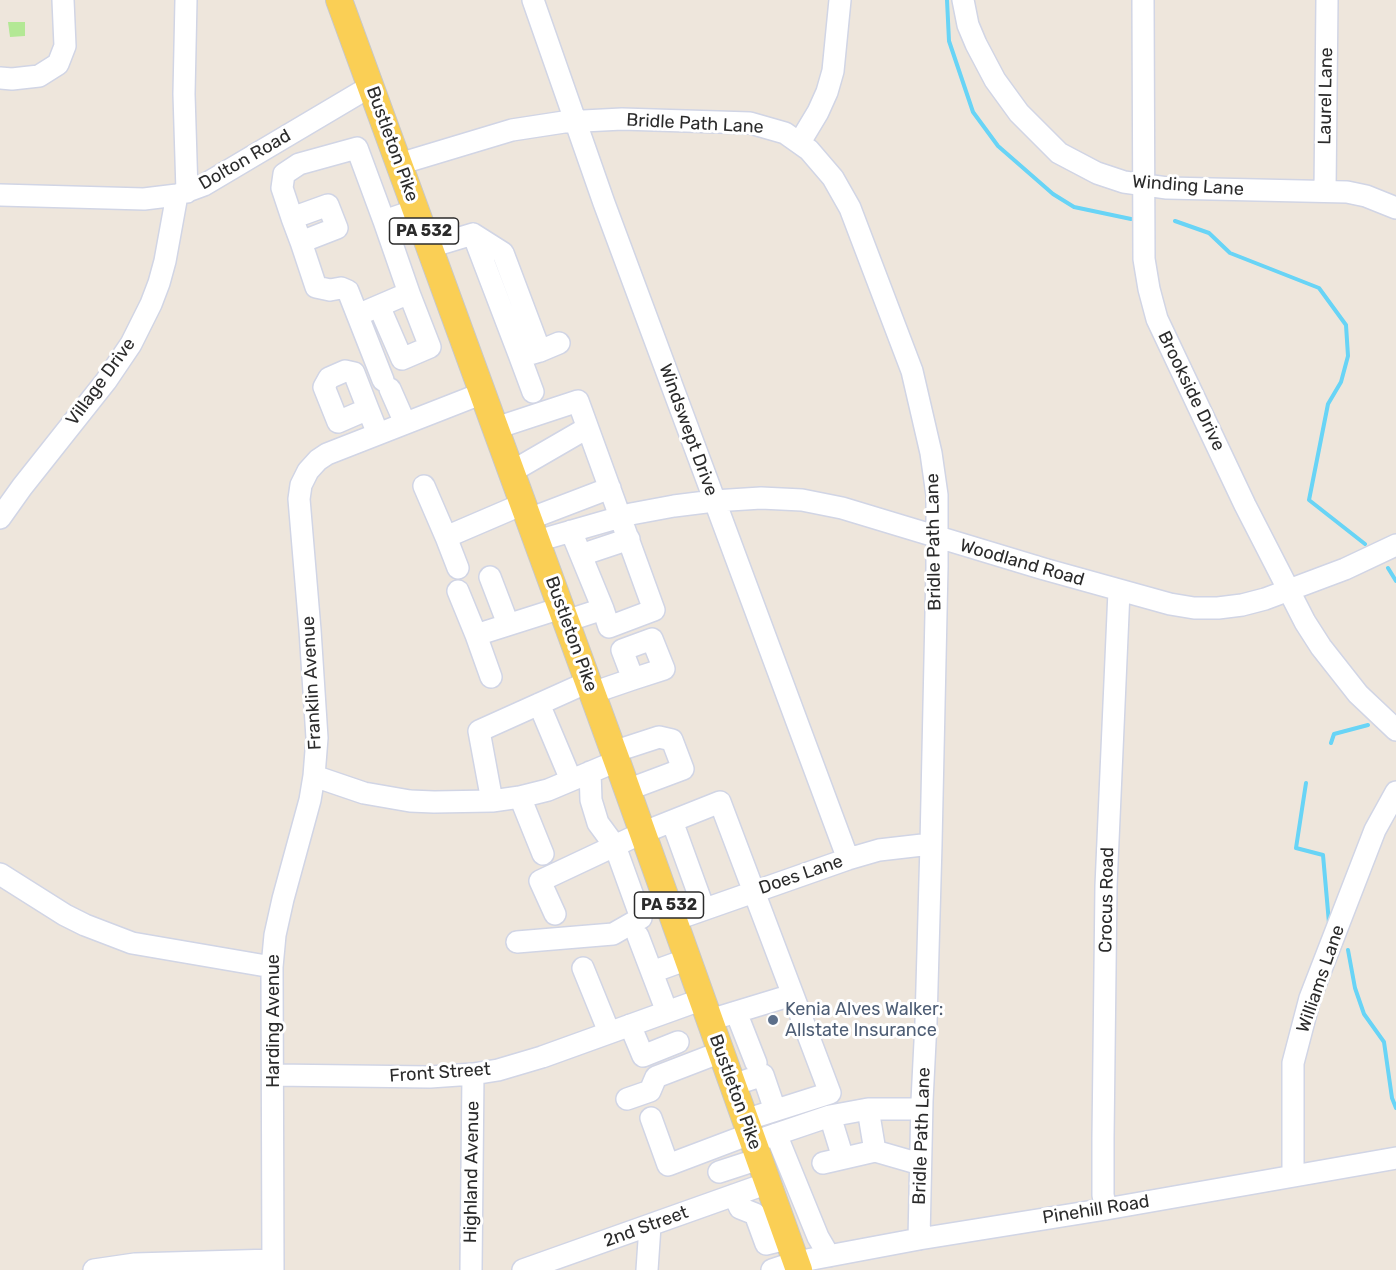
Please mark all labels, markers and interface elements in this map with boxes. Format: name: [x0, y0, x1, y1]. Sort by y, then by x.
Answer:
street label: Laurel Lane: [1314, 47, 1338, 145]
street label: Bustleton Pike: [361, 83, 423, 205]
street label: Bridle Path Lane: [626, 110, 764, 138]
street label: Dolton Road: [195, 125, 295, 195]
street label: Winding Lane: [1131, 171, 1245, 201]
road number: PA 532: [390, 218, 458, 244]
street label: Brookside Drive: [1153, 328, 1229, 454]
street label: Village Drive: [62, 334, 140, 430]
street label: Windswept Drive: [654, 361, 722, 499]
street label: Bridle Path Lane: [922, 473, 946, 611]
street label: Woodland Road: [957, 535, 1087, 591]
street label: Bustleton Pike: [540, 573, 602, 695]
street label: Franklin Avenue: [298, 615, 326, 751]
street label: Crocus Road: [1095, 847, 1119, 953]
street label: Does Lane: [756, 851, 846, 899]
road number: PA 532: [634, 892, 704, 918]
street label: Williams Lane: [1292, 922, 1350, 1036]
street label: Harding Avenue: [263, 954, 285, 1088]
place label: Kenia Alves Walker: Allstate Insurance: [785, 999, 943, 1042]
marker: Kenia Alves Walker: Allstate Insurance: [766, 1013, 780, 1027]
street label: Bustleton Pike: [704, 1031, 766, 1153]
street label: Front Street: [389, 1059, 491, 1087]
street label: Bridle Path Lane: [909, 1067, 935, 1205]
street label: Highland Avenue: [460, 1101, 484, 1243]
street label: Pinehill Road: [1041, 1191, 1151, 1229]
street label: 2nd Street: [601, 1202, 691, 1252]

